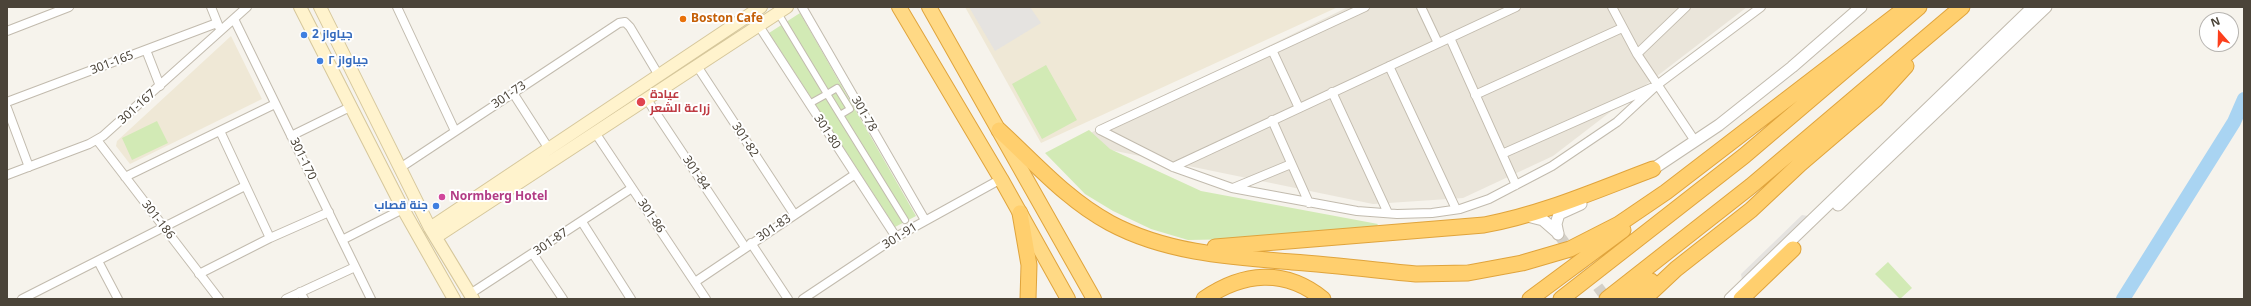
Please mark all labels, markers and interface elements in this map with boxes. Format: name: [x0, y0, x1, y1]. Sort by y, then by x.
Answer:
place label: Boston Cafe: [691, 12, 763, 26]
north arrow: [2199, 12, 2239, 52]
text: N: [2208, 13, 2222, 30]
marker: Boston Cafe: [678, 14, 688, 24]
place label: جیاواز 2: [312, 28, 353, 42]
marker: جیاواز 2: [299, 30, 309, 40]
street label: 301-165: [88, 48, 136, 78]
place label: جیاواز ٢: [328, 54, 368, 68]
marker: جیاواز ٢: [315, 56, 325, 66]
street label: 301-73: [489, 78, 529, 112]
street label: 301-167: [115, 87, 159, 127]
place label: عيادة زراعة الشعر: [650, 88, 710, 116]
street label: 301-78: [848, 94, 880, 134]
marker: عيادة زراعة الشعر: [635, 96, 647, 108]
street label: 301-80: [811, 112, 843, 152]
street label: 301-82: [729, 120, 761, 160]
street label: 301-170: [287, 136, 319, 182]
street label: 301-84: [679, 153, 713, 193]
place label: Normberg Hotel: [450, 190, 548, 204]
marker: Normberg Hotel: [437, 192, 447, 202]
street label: 301-86: [634, 196, 668, 236]
street label: 301-186: [138, 198, 178, 242]
place label: جنة قصاب: [374, 199, 428, 213]
marker: جنة قصاب: [431, 201, 441, 211]
street label: 301-83: [754, 211, 794, 245]
street label: 301-91: [880, 220, 920, 252]
street label: 301-87: [531, 225, 571, 259]

